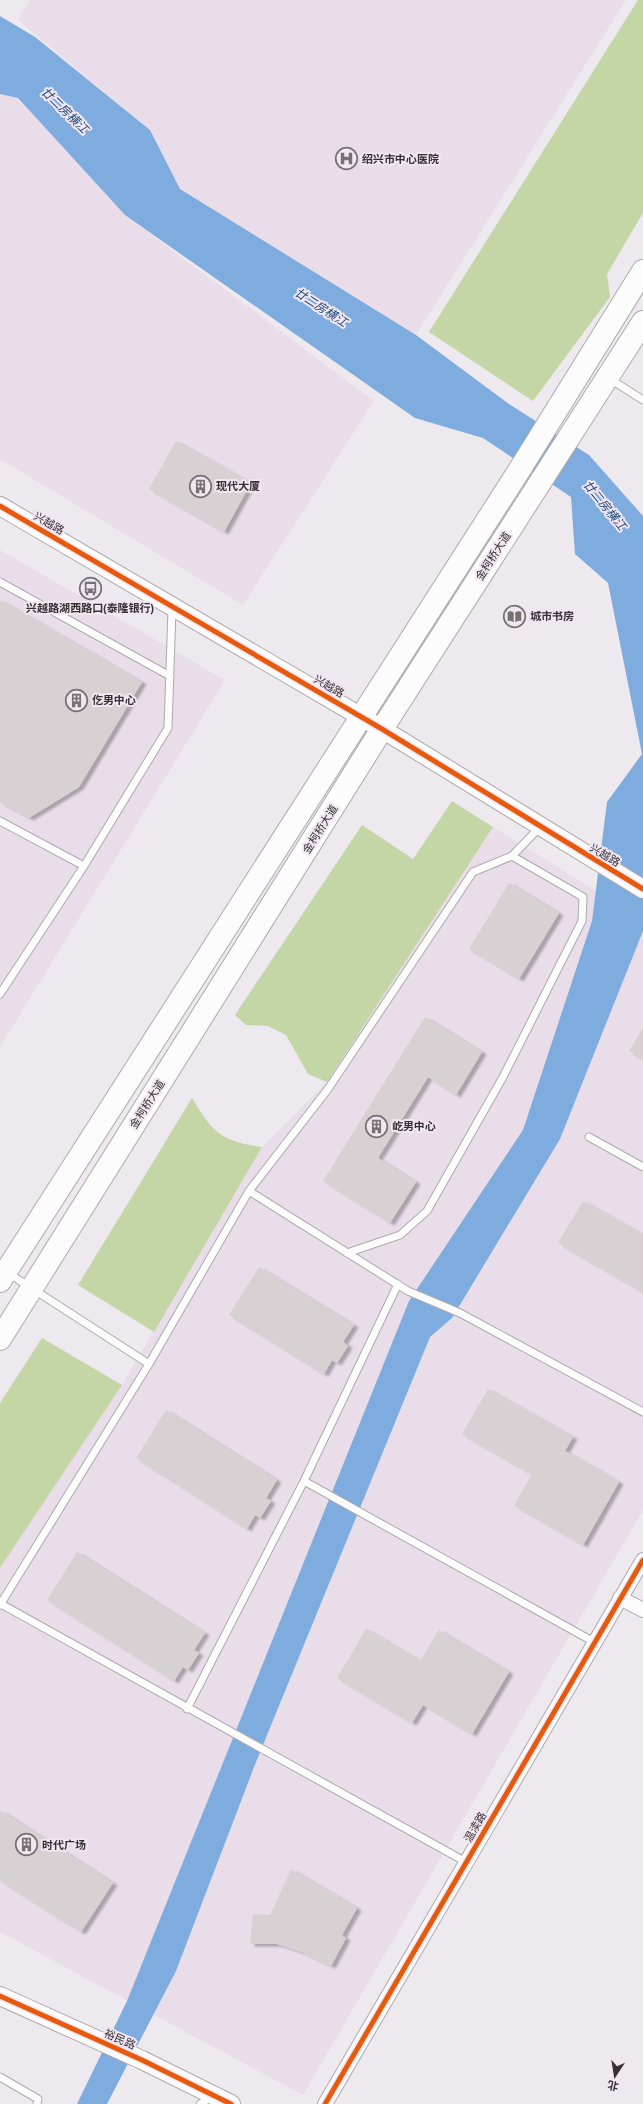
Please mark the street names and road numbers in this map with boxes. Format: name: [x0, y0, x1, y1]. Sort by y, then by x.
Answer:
street label: 兴越路: [31, 509, 67, 537]
street label: 金柯桥大道: [472, 529, 514, 583]
street label: 兴越路: [311, 672, 347, 700]
street label: 金柯桥大道: [299, 802, 341, 856]
street label: 兴越路: [587, 841, 623, 869]
street label: 金柯桥大道: [126, 1077, 168, 1131]
street label: 温渎路: [461, 1809, 489, 1845]
street label: 裕民路: [102, 2026, 138, 2052]

